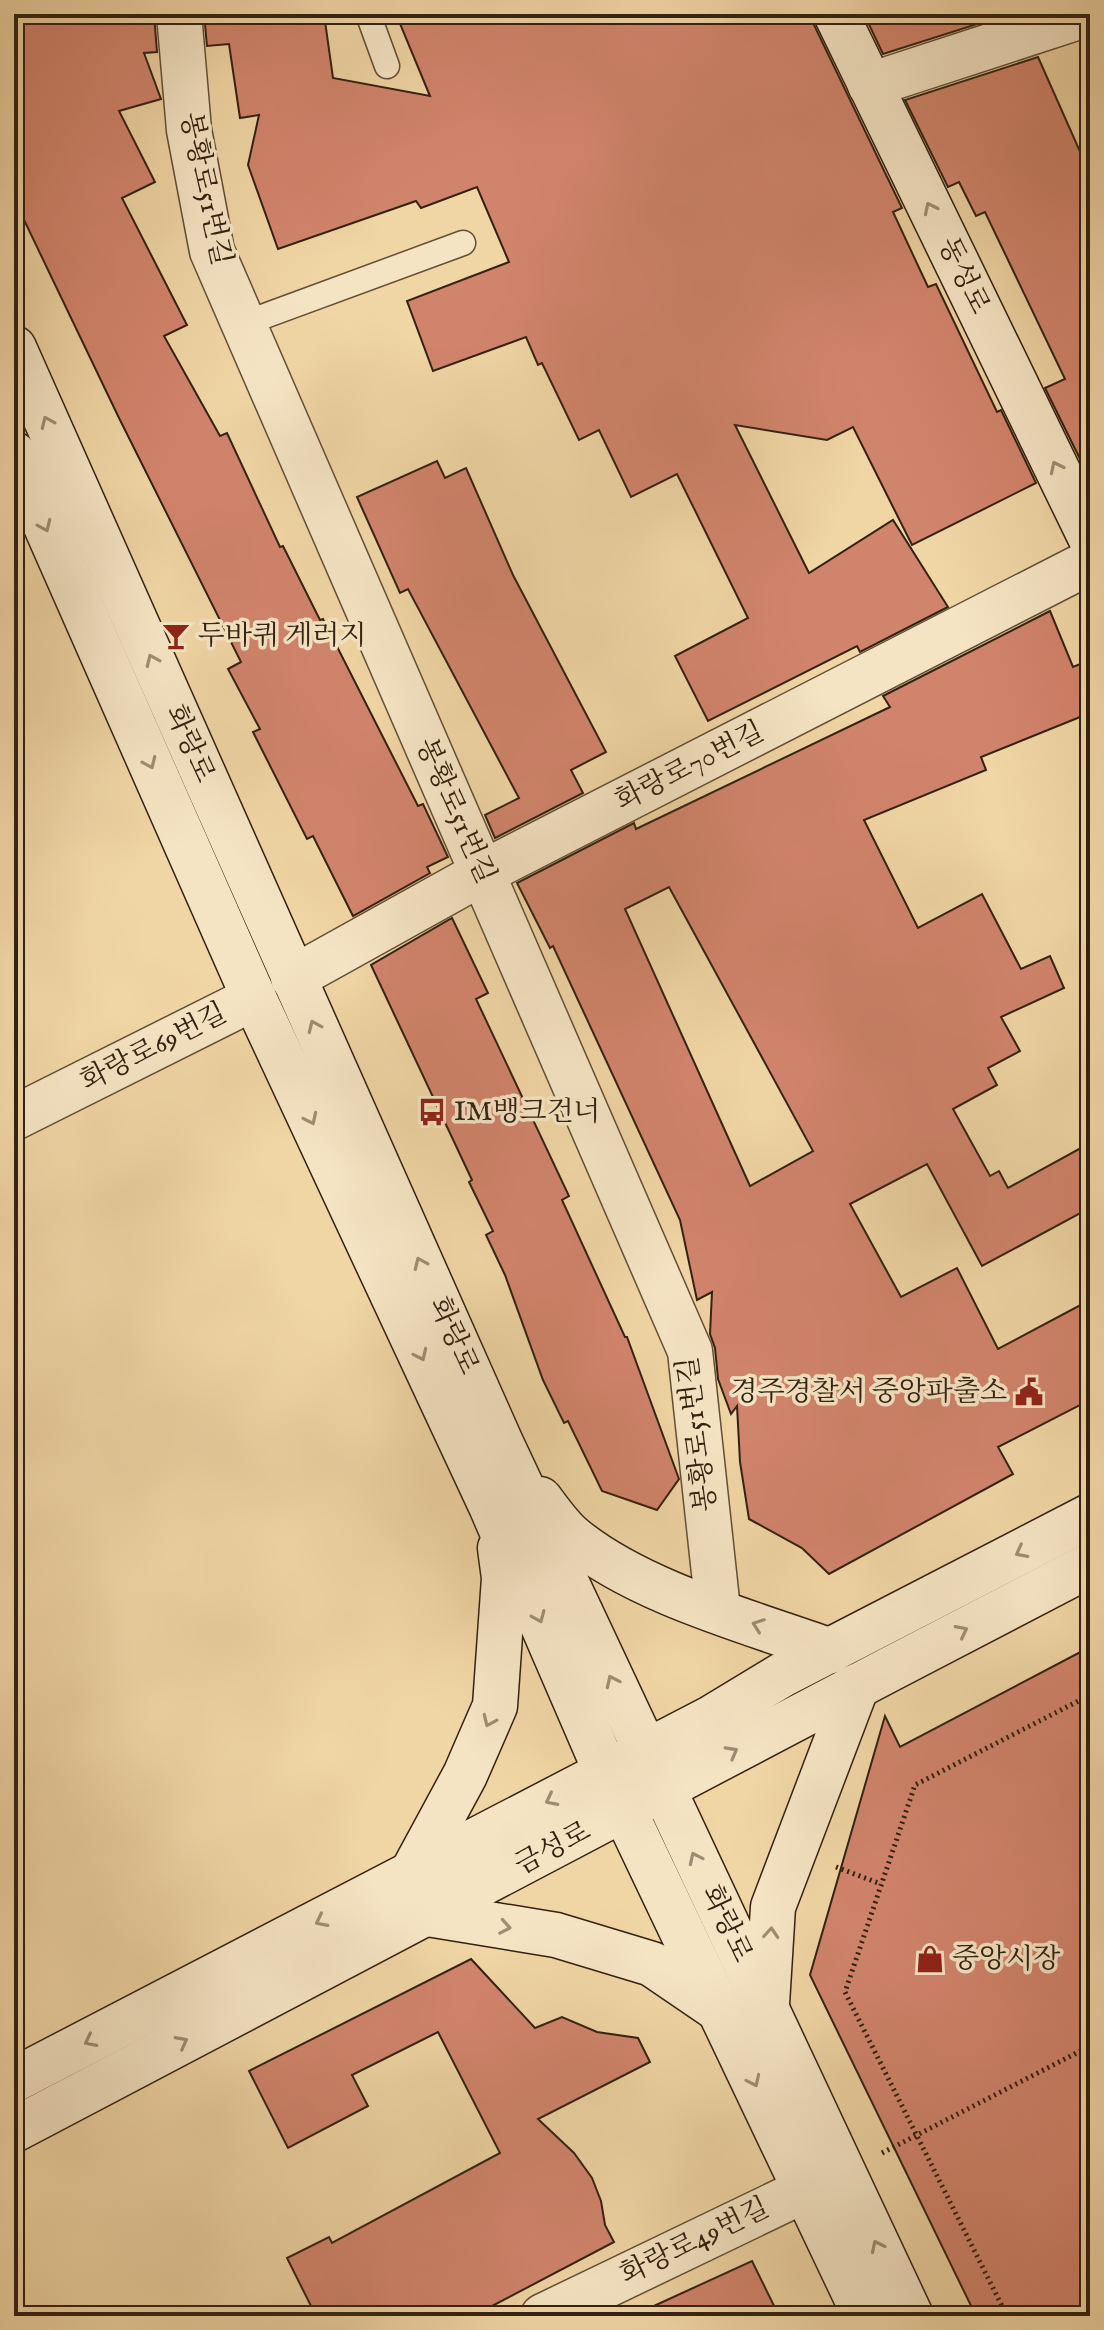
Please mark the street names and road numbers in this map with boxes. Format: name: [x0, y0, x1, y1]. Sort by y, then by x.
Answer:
street label: 봉황로51번길: [172, 109, 238, 269]
street label: 동성로: [929, 232, 997, 320]
street label: 화랑로: [157, 700, 221, 788]
street label: 화랑로70번길: [610, 715, 770, 819]
street label: 봉황로51번길: [407, 733, 503, 889]
street label: 화랑로69번길: [75, 996, 233, 1100]
street label: 화랑로: [421, 1292, 485, 1380]
street label: 봉황로51번길: [671, 1355, 725, 1513]
street label: 금성로: [509, 1814, 597, 1884]
street label: 화랑로: [693, 1880, 759, 1968]
street label: 화랑로49번길: [615, 2191, 775, 2293]

